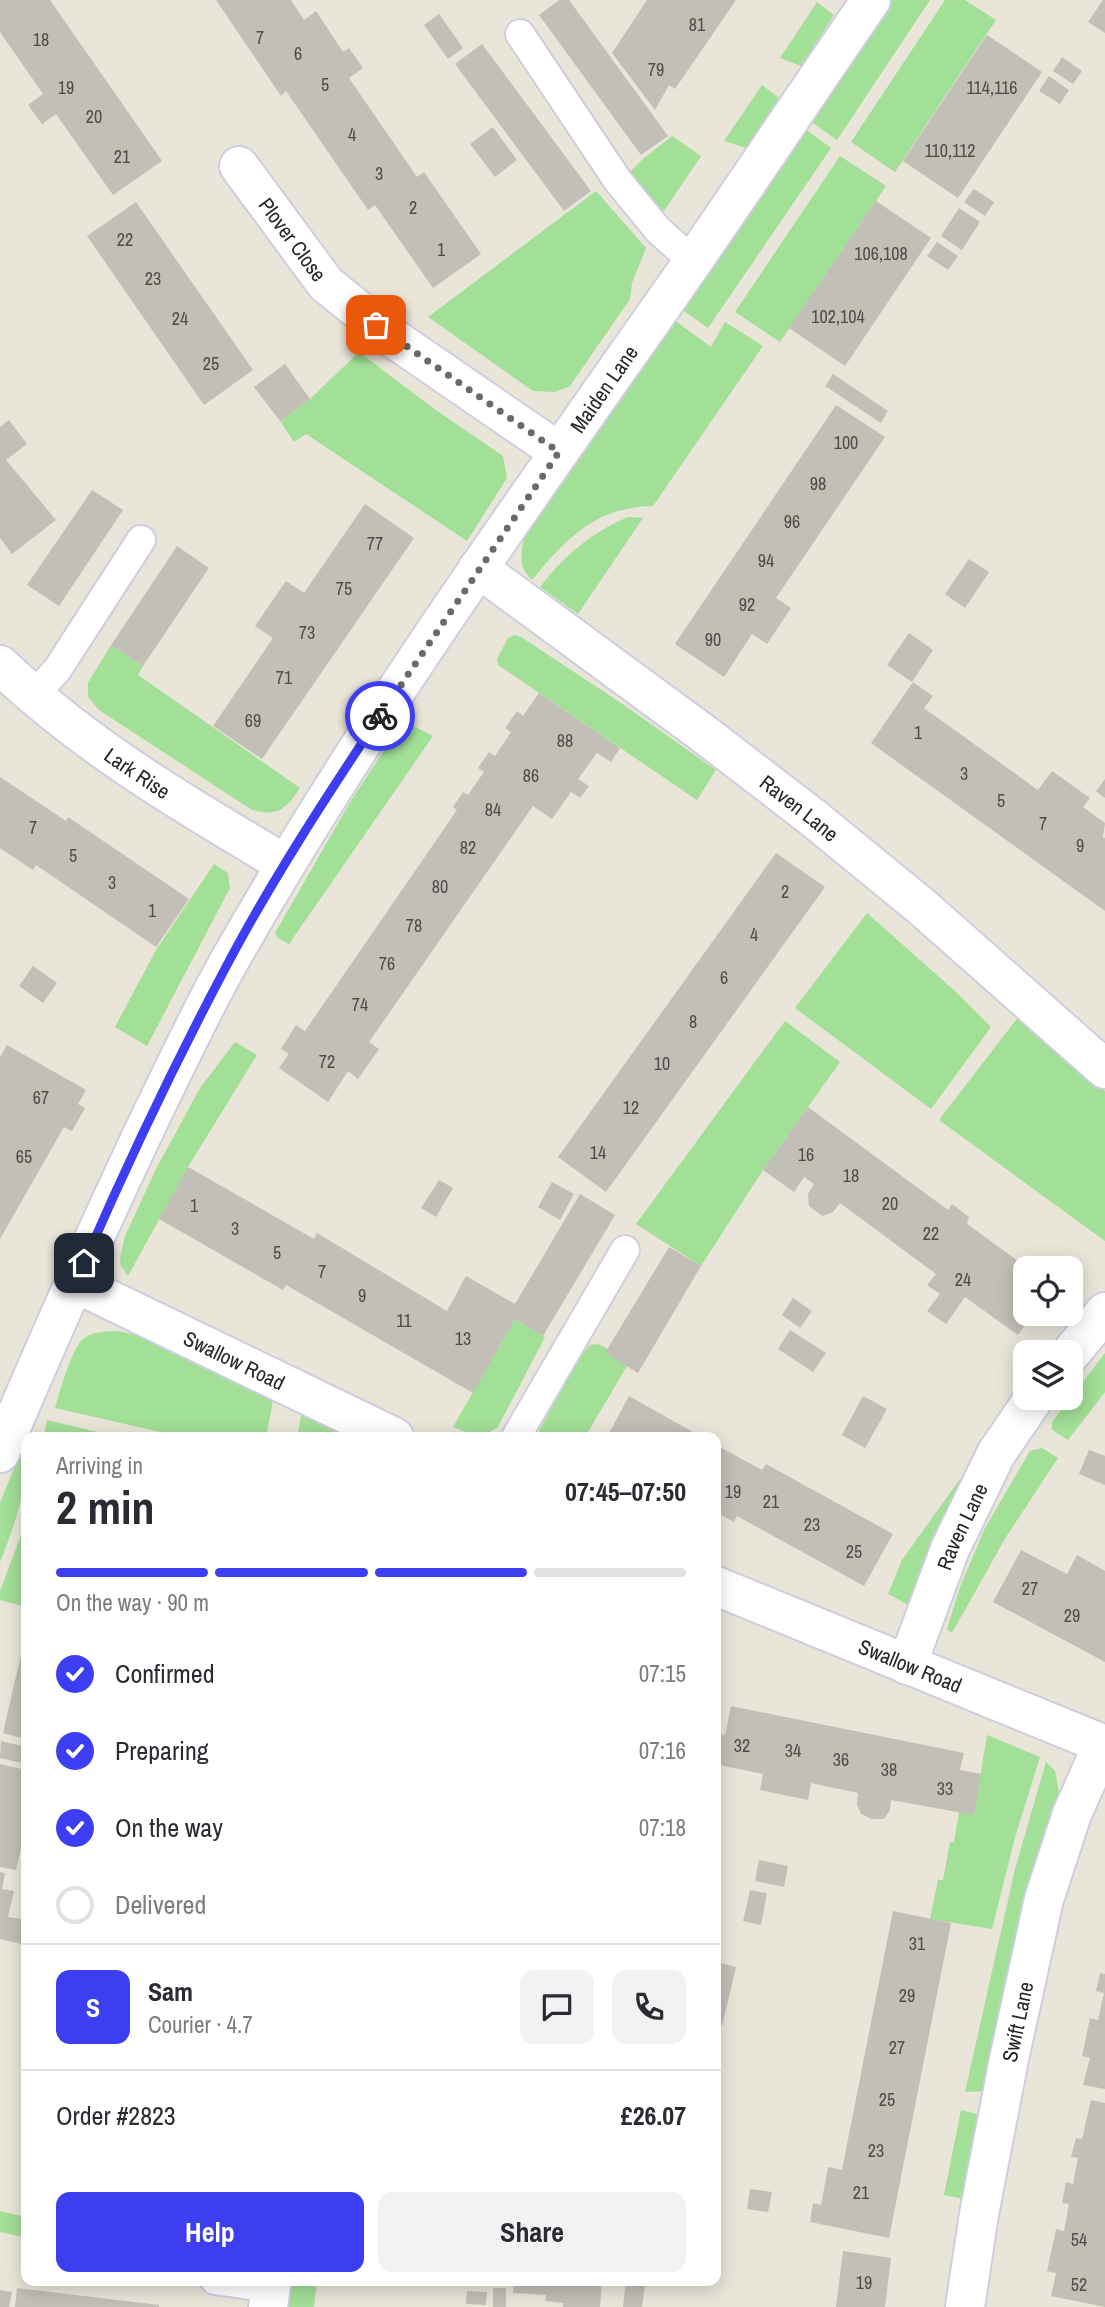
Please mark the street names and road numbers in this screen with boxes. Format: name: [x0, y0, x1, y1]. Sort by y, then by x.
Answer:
street label: Plover Close: [252, 191, 334, 287]
street label: Maiden Lane: [563, 339, 644, 438]
street label: Lark Rise: [99, 740, 176, 805]
street label: Raven Lane: [754, 768, 845, 848]
street label: Swallow Road: [179, 1323, 290, 1397]
street label: Raven Lane: [929, 1478, 994, 1574]
street label: Swallow Road: [854, 1631, 966, 1700]
street label: Swift Lane: [994, 1979, 1040, 2065]

